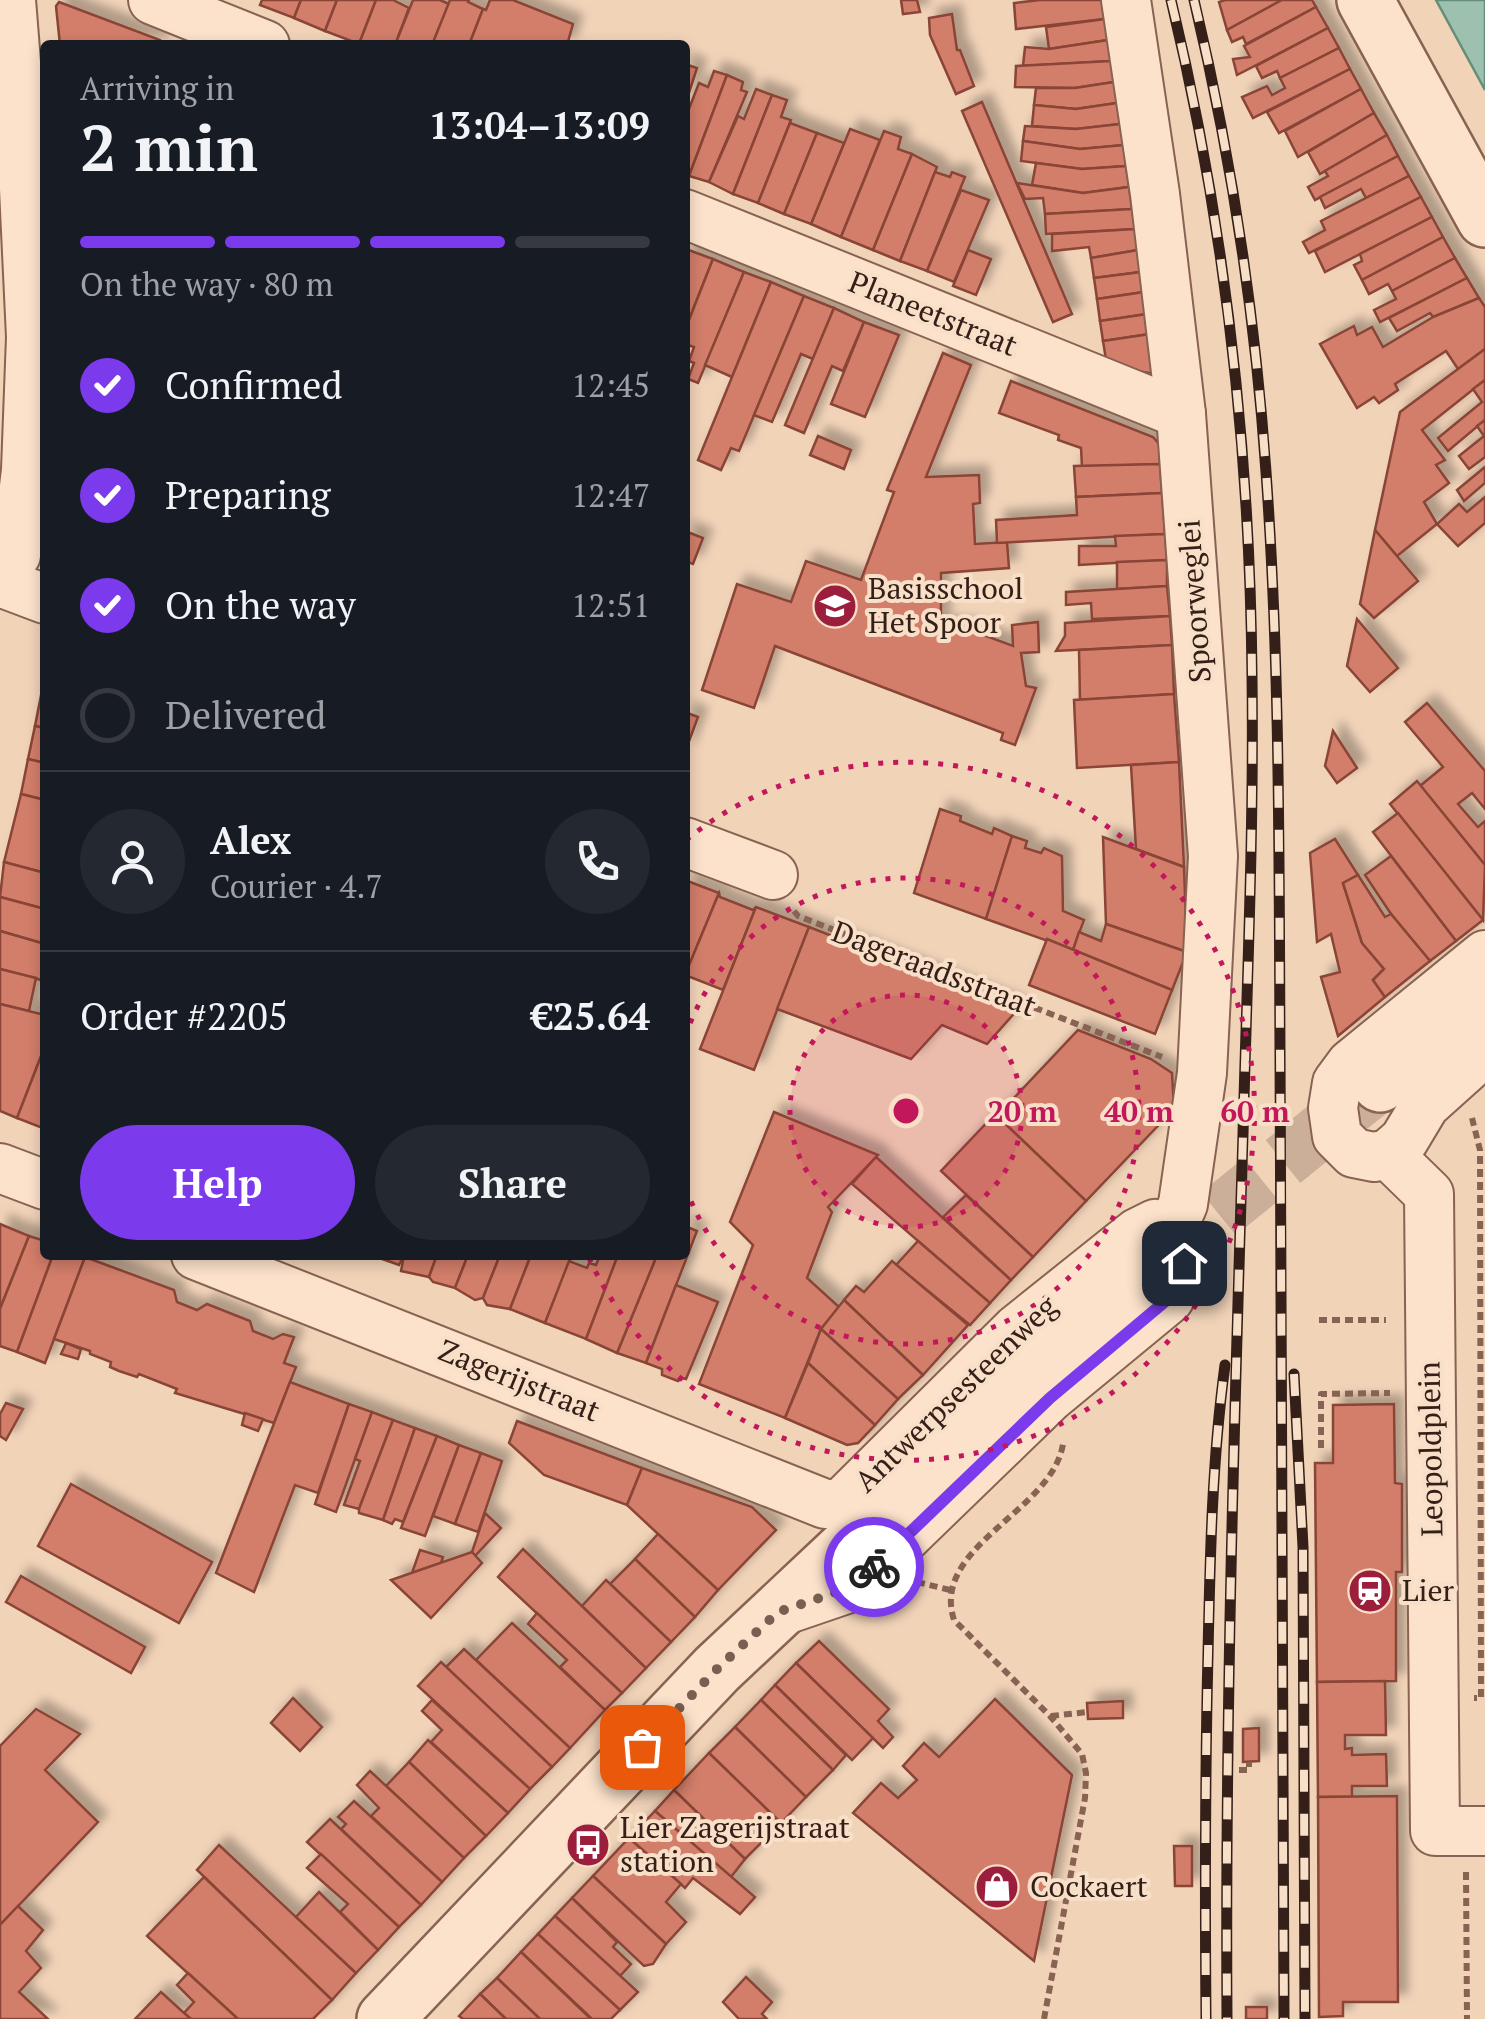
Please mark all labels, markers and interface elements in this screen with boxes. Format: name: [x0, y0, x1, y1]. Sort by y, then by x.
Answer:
text: Arriving in: [80, 67, 234, 109]
text: 13:04–13:09: [428, 100, 650, 150]
text: 2 min: [80, 103, 258, 190]
street label: Planeetstraat: [843, 261, 1024, 365]
text: On the way · 80 m: [80, 263, 333, 305]
icon: check: [80, 358, 135, 413]
text: Confirmed: [165, 360, 343, 410]
text: 12:45: [571, 364, 650, 406]
icon: check: [80, 468, 135, 523]
text: Preparing: [165, 470, 331, 520]
text: 12:47: [571, 474, 650, 516]
street label: Spoorweglei: [1168, 518, 1220, 684]
place label: Basisschool Het Spoor: [868, 568, 1023, 642]
icon: check: [80, 578, 135, 633]
text: On the way: [165, 580, 356, 630]
school or university icon: Basisschool Het Spoor: [812, 583, 858, 629]
text: 12:51: [571, 584, 650, 626]
text: Delivered: [165, 690, 326, 740]
button: person: [80, 809, 185, 914]
button: phone: [545, 809, 650, 914]
text: Alex: [210, 815, 291, 865]
text: Courier · 4.7: [210, 865, 382, 907]
street label: Dageraadsstraat: [826, 911, 1042, 1025]
text: Order #2205: [80, 991, 288, 1041]
text: €25.64: [531, 991, 650, 1041]
text: 20 m: [987, 1091, 1057, 1131]
text: 40 m: [1104, 1091, 1174, 1131]
text: 60 m: [1220, 1091, 1290, 1131]
centre of rings: [888, 1093, 924, 1129]
button: Help: [80, 1125, 355, 1240]
button: Share: [375, 1125, 650, 1240]
pin: [1142, 1221, 1227, 1306]
icon: home: [1157, 1236, 1212, 1291]
street label: Antwerpsesteenweg: [845, 1285, 1066, 1500]
street label: Zagerijstraat: [433, 1330, 606, 1431]
street label: Leopoldplein: [1408, 1361, 1452, 1537]
courier: [824, 1517, 924, 1617]
icon: bike: [847, 1540, 902, 1595]
station icon: Lier: [1347, 1568, 1393, 1614]
place label: Lier: [1402, 1570, 1455, 1610]
pin: [600, 1705, 685, 1790]
icon: bag: [615, 1720, 670, 1775]
place label: Lier Zagerijstraat station: [620, 1807, 850, 1881]
bus stop icon: Lier Zagerijstraat station: [565, 1822, 611, 1868]
shop icon: Cockaert: [974, 1864, 1020, 1910]
place label: Cockaert: [1030, 1866, 1148, 1906]

